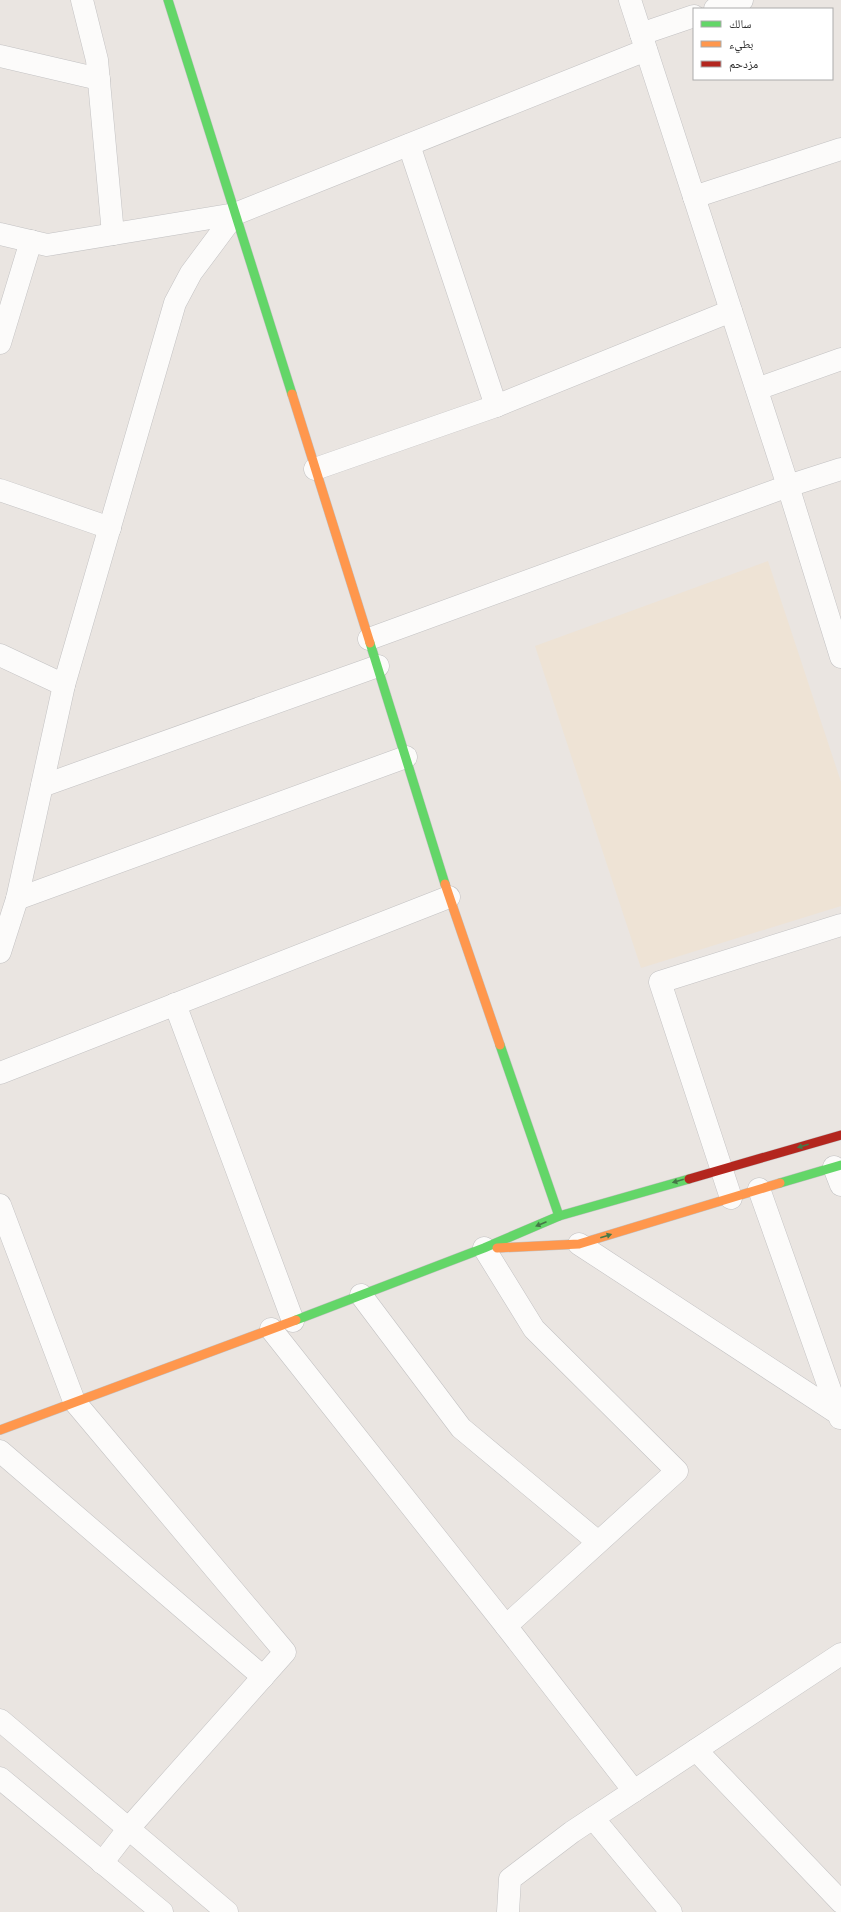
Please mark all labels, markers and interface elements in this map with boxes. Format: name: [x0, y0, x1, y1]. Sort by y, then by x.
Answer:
legend: [693, 8, 833, 80]
text: سالك: [729, 16, 751, 30]
text: بطيء: [729, 36, 753, 54]
text: مزدحم: [729, 56, 758, 72]
one-way arrow: [797, 1143, 809, 1149]
one-way arrow: [672, 1178, 684, 1184]
one-way arrow: [534, 1221, 546, 1227]
one-way arrow: [600, 1233, 612, 1239]

